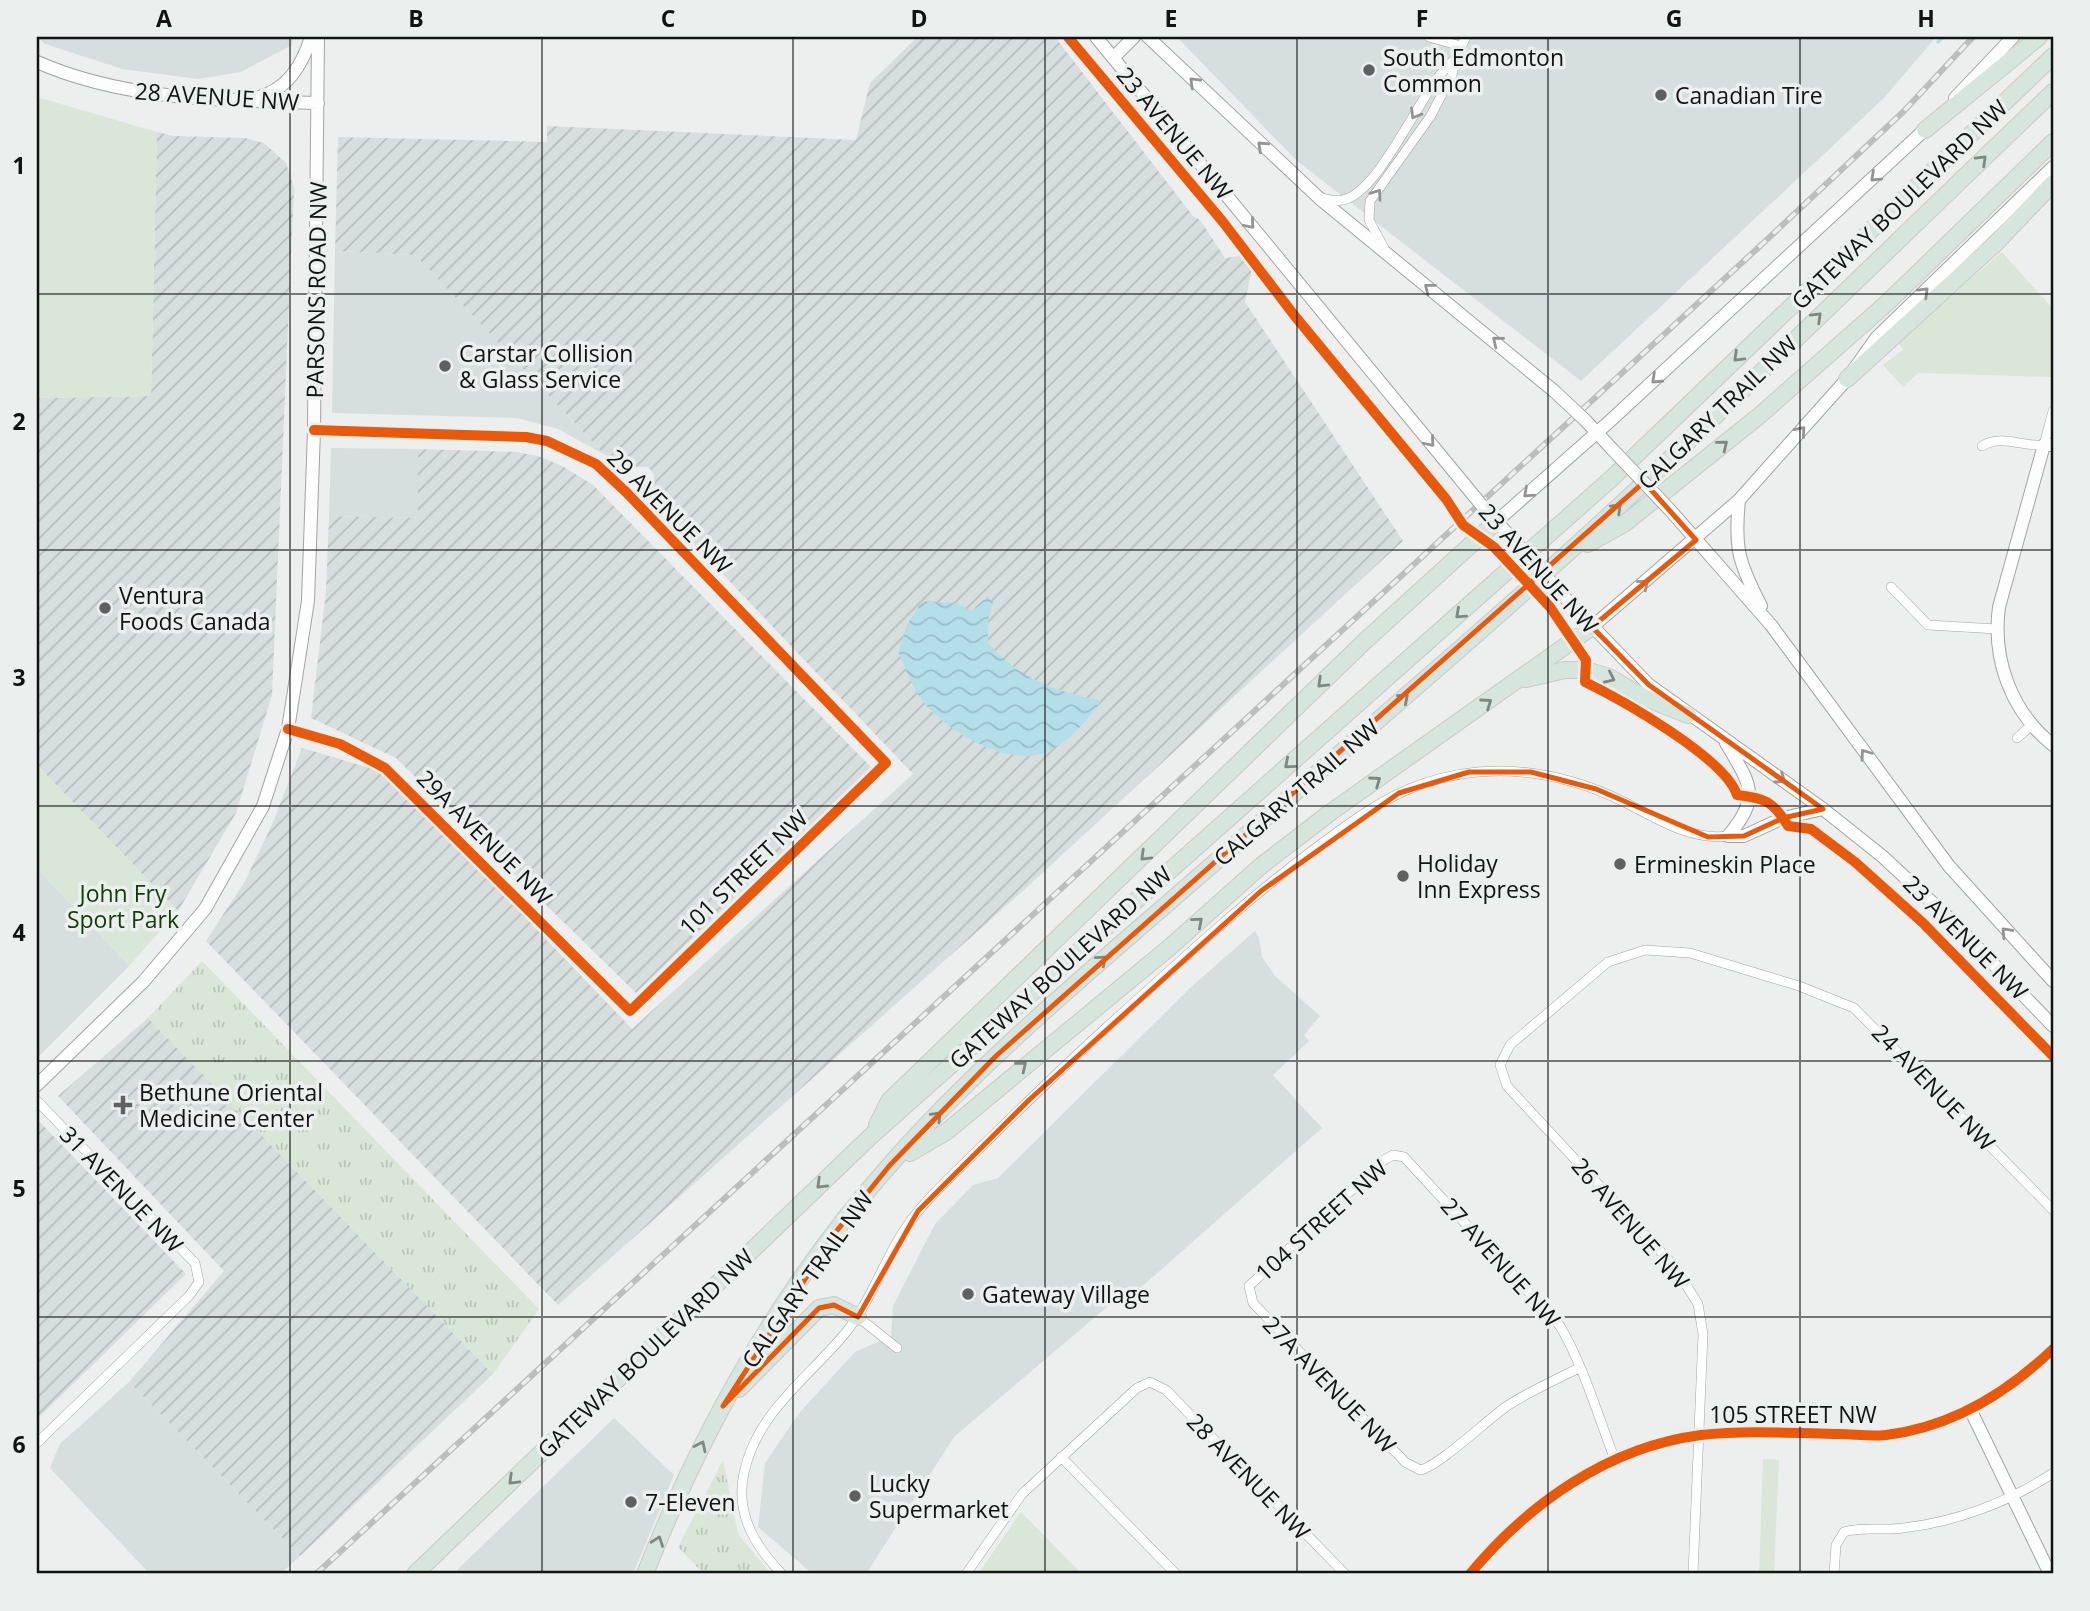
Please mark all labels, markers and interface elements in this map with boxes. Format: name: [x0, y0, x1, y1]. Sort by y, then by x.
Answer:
text: A: [156, 2, 172, 34]
text: B: [408, 2, 424, 34]
text: C: [661, 2, 675, 34]
text: D: [910, 2, 928, 34]
text: E: [1165, 2, 1177, 34]
text: F: [1416, 2, 1428, 34]
text: G: [1666, 2, 1682, 34]
text: H: [1917, 2, 1935, 34]
place label: South Edmonton Common: [1383, 41, 1564, 99]
street label: 23 AVENUE NW: [1110, 60, 1240, 206]
marker: South Edmonton Common: [1361, 62, 1377, 78]
street label: 28 AVENUE NW: [134, 74, 300, 118]
one-way arrow: [1189, 77, 1202, 90]
place label: Canadian Tire: [1675, 79, 1823, 111]
marker: Canadian Tire: [1653, 87, 1669, 103]
street label: GATEWAY BOULEVARD NW: [1784, 92, 2014, 316]
one-way arrow: [1410, 106, 1423, 119]
one-way arrow: [1257, 142, 1270, 154]
text: 1: [12, 149, 26, 181]
one-way arrow: [1973, 156, 1986, 169]
one-way arrow: [1870, 168, 1883, 181]
street label: PARSONS ROAD NW: [298, 181, 334, 399]
one-way arrow: [1368, 189, 1381, 202]
one-way arrow: [1242, 215, 1254, 228]
one-way arrow: [1425, 283, 1437, 296]
one-way arrow: [1916, 287, 1929, 300]
one-way arrow: [1809, 313, 1822, 326]
street label: CALGARY TRAIL NW: [1630, 328, 1804, 496]
place label: Carstar Collision & Glass Service: [459, 337, 633, 395]
one-way arrow: [1492, 337, 1505, 350]
one-way arrow: [1733, 349, 1746, 362]
marker: Carstar Collision & Glass Service: [437, 358, 453, 374]
one-way arrow: [1651, 370, 1664, 383]
text: 2: [12, 405, 26, 437]
one-way arrow: [1792, 426, 1805, 439]
one-way arrow: [1421, 435, 1434, 447]
one-way arrow: [1715, 440, 1727, 453]
street label: 29 AVENUE NW: [600, 441, 740, 581]
one-way arrow: [1523, 485, 1536, 497]
street label: 23 AVENUE NW: [1472, 496, 1606, 640]
one-way arrow: [1609, 504, 1622, 517]
place label: Ventura Foods Canada: [119, 579, 271, 637]
one-way arrow: [1637, 579, 1649, 592]
marker: Ventura Foods Canada: [97, 600, 113, 616]
one-way arrow: [1455, 606, 1468, 618]
text: 3: [12, 661, 26, 693]
one-way arrow: [1603, 670, 1615, 684]
one-way arrow: [1317, 675, 1330, 688]
one-way arrow: [1395, 694, 1408, 706]
one-way arrow: [1479, 699, 1492, 711]
street label: CALGARY TRAIL NW: [1206, 711, 1386, 873]
one-way arrow: [1861, 749, 1873, 761]
one-way arrow: [1284, 756, 1297, 768]
street label: 29A AVENUE NW: [410, 762, 560, 912]
one-way arrow: [1773, 771, 1786, 784]
one-way arrow: [1368, 777, 1381, 789]
street label: 101 STREET NW: [672, 802, 814, 942]
one-way arrow: [1140, 847, 1153, 860]
place label: Holiday Inn Express: [1417, 847, 1541, 905]
place label: Ermineskin Place: [1634, 848, 1816, 880]
marker: Ermineskin Place: [1612, 856, 1628, 872]
street label: GATEWAY BOULEVARD NW: [942, 858, 1178, 1076]
street label: 23 AVENUE NW: [1896, 867, 2036, 1007]
marker: Holiday Inn Express: [1395, 868, 1411, 884]
park label: John Fry Sport Park: [67, 877, 179, 935]
text: 4: [12, 916, 26, 948]
one-way arrow: [1190, 918, 1203, 930]
one-way arrow: [2002, 927, 2014, 940]
one-way arrow: [1094, 956, 1107, 968]
street label: 24 AVENUE NW: [1865, 1017, 2003, 1157]
one-way arrow: [1014, 1062, 1027, 1074]
place label: Bethune Oriental Medicine Center: [139, 1076, 323, 1134]
marker: Bethune Oriental Medicine Center: [113, 1095, 133, 1115]
one-way arrow: [929, 1111, 942, 1124]
street label: 31 AVENUE NW: [53, 1119, 191, 1259]
street label: 26 AVENUE NW: [1565, 1150, 1697, 1296]
street label: 104 STREET NW: [1248, 1152, 1394, 1288]
text: 5: [12, 1172, 26, 1204]
one-way arrow: [816, 1175, 829, 1188]
street label: CALGARY TRAIL NW: [734, 1184, 880, 1374]
street label: 27 AVENUE NW: [1434, 1190, 1568, 1334]
street label: GATEWAY BOULEVARD NW: [530, 1241, 760, 1465]
place label: Gateway Village: [982, 1278, 1150, 1310]
marker: Gateway Village: [960, 1286, 976, 1302]
street label: 27A AVENUE NW: [1256, 1308, 1404, 1460]
street label: 105 STREET NW: [1709, 1398, 1877, 1430]
street label: 28 AVENUE NW: [1180, 1406, 1318, 1546]
text: 6: [12, 1428, 26, 1460]
one-way arrow: [693, 1441, 707, 1453]
place label: Lucky Supermarket: [869, 1467, 1009, 1525]
one-way arrow: [508, 1471, 521, 1484]
place label: 7-Eleven: [645, 1486, 736, 1518]
marker: Lucky Supermarket: [847, 1488, 863, 1504]
marker: 7-Eleven: [623, 1494, 639, 1510]
one-way arrow: [650, 1535, 664, 1548]

